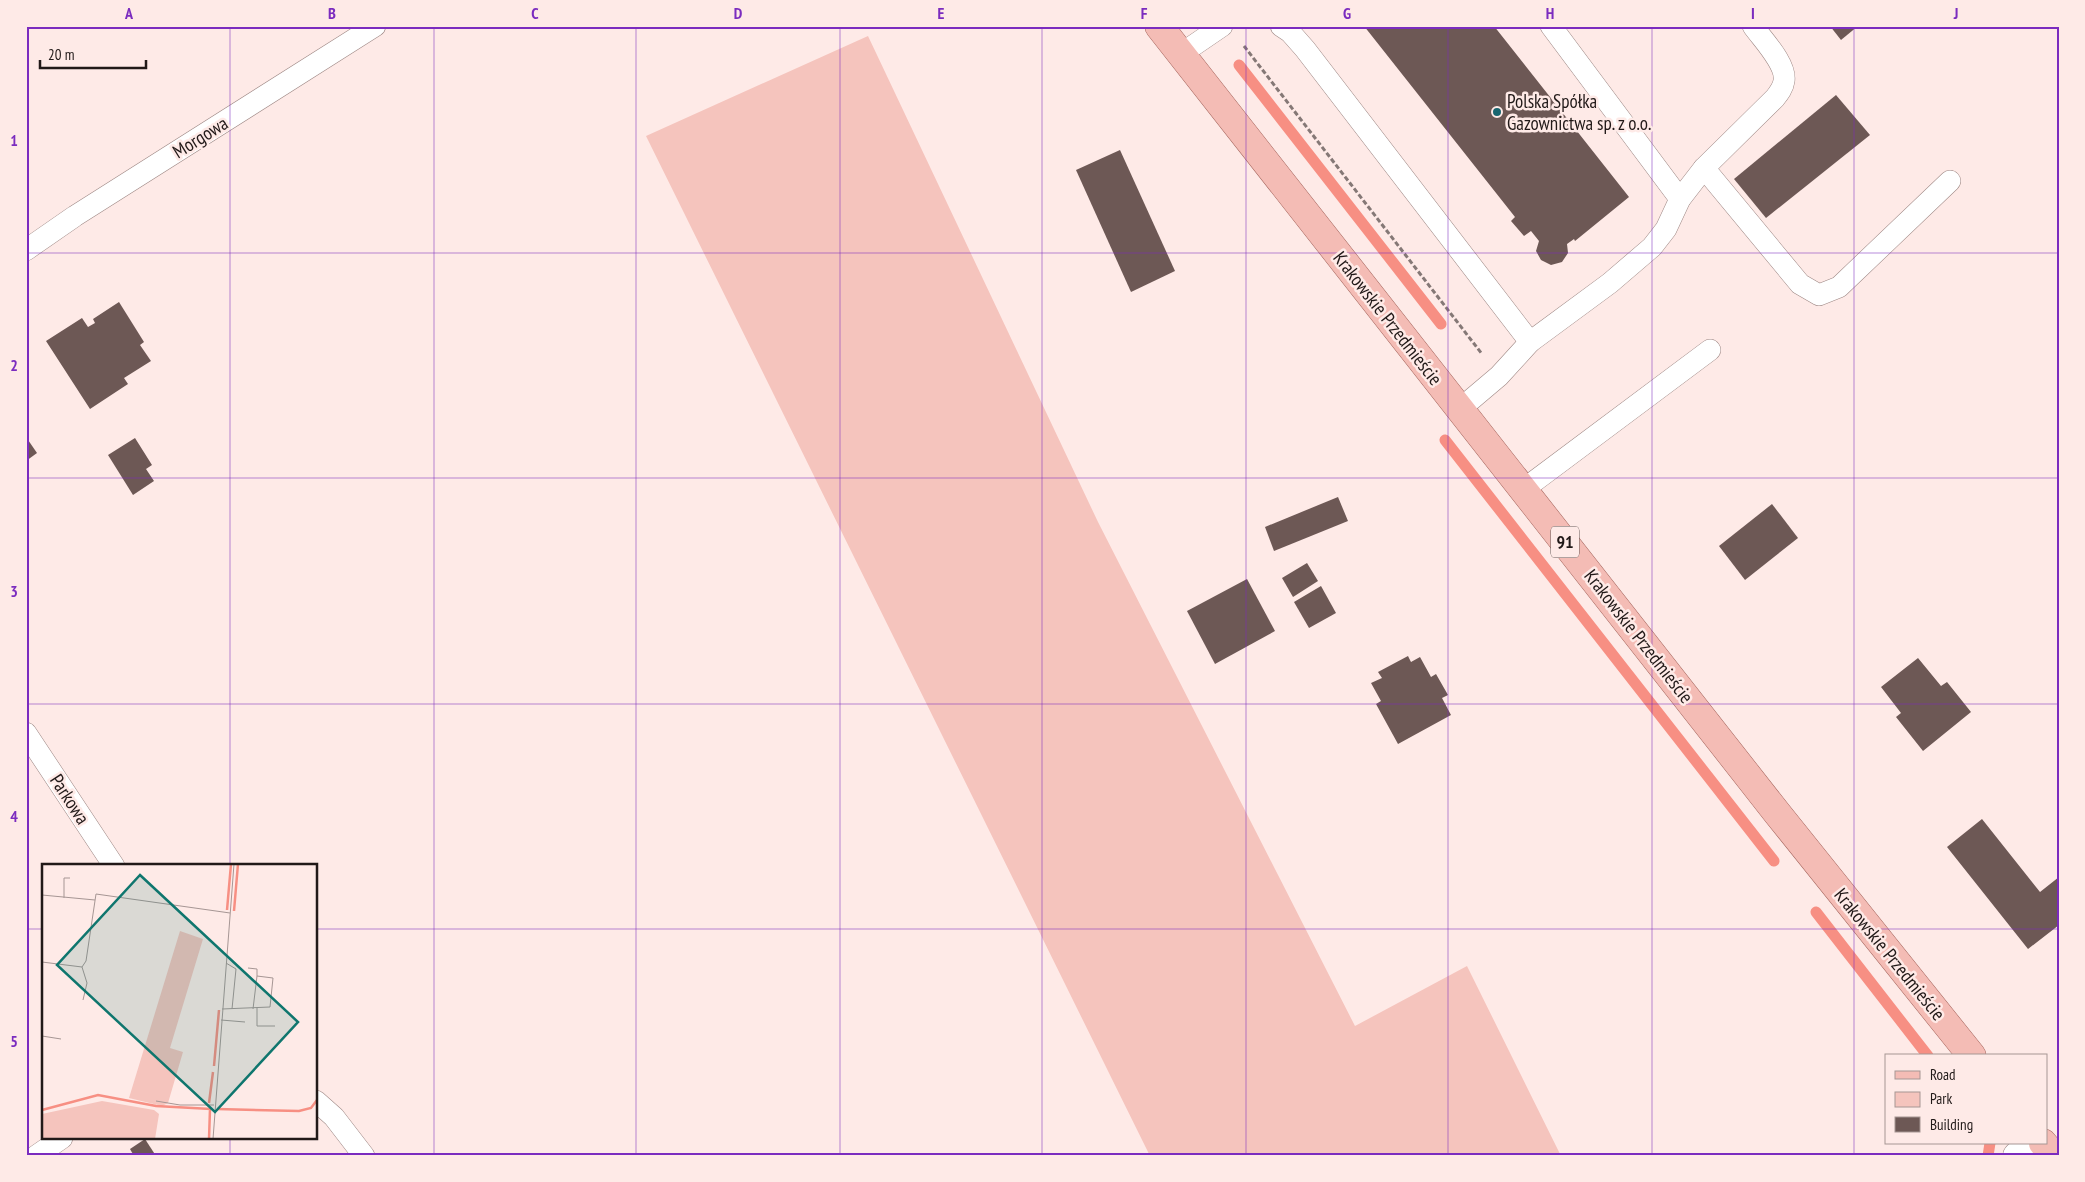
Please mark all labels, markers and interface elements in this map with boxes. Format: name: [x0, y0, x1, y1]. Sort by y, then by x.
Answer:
text: A: [124, 3, 134, 23]
text: B: [328, 3, 336, 23]
text: C: [531, 3, 539, 23]
text: D: [734, 3, 743, 23]
text: E: [938, 3, 945, 23]
text: F: [1141, 3, 1148, 23]
text: G: [1343, 3, 1351, 23]
text: H: [1546, 3, 1554, 23]
text: I: [1751, 3, 1755, 23]
text: J: [1953, 3, 1958, 23]
scale bar: [40, 38, 146, 70]
text: 20 m: [48, 45, 74, 64]
place label: Polska Spółka Gazownictwa sp. z o.o.: [1507, 89, 1651, 135]
marker: Polska Spółka Gazownictwa sp. z o.o.: [1491, 106, 1503, 118]
street label: Morgowa: [168, 111, 232, 163]
text: 1: [10, 130, 18, 150]
street label: Krakowskie Przedmieście: [1328, 246, 1448, 390]
text: 2: [10, 355, 18, 375]
road number: 91: [1551, 526, 1579, 558]
street label: Krakowskie Przedmieście: [1579, 564, 1699, 708]
text: 3: [10, 581, 18, 601]
street label: Parkowa: [45, 769, 95, 829]
text: 4: [10, 806, 18, 826]
inset map: [42, 864, 318, 1140]
street label: Krakowskie Przedmieście: [1829, 883, 1951, 1025]
text: 5: [10, 1031, 18, 1051]
legend: [1885, 1054, 2048, 1144]
text: Road: [1930, 1065, 1956, 1084]
text: Park: [1930, 1089, 1952, 1108]
text: Building: [1930, 1115, 1973, 1134]

